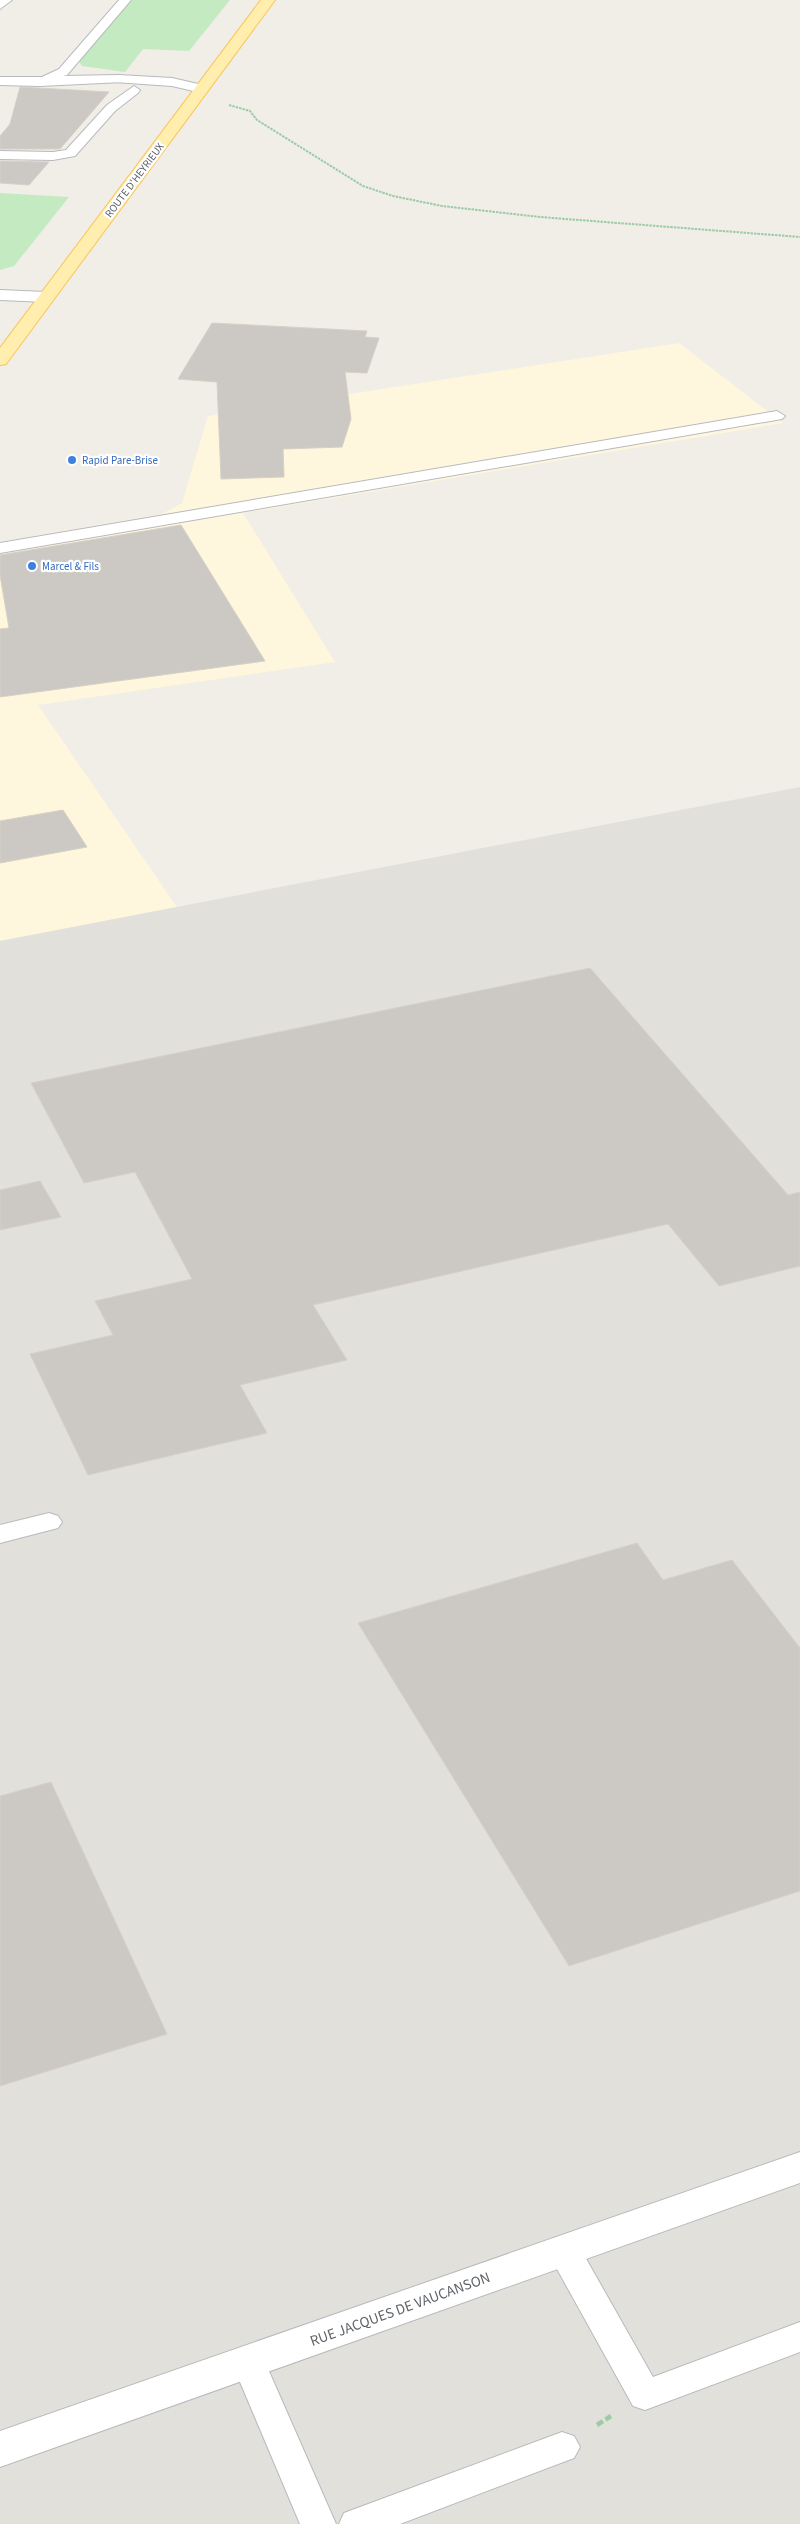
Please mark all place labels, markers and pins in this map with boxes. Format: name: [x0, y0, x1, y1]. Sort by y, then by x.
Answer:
place label: Rapid Pare-Brise: [82, 453, 158, 468]
marker: Rapid Pare-Brise: [66, 454, 78, 466]
place label: Marcel & Fils: [42, 559, 99, 574]
marker: Marcel & Fils: [26, 560, 38, 572]

